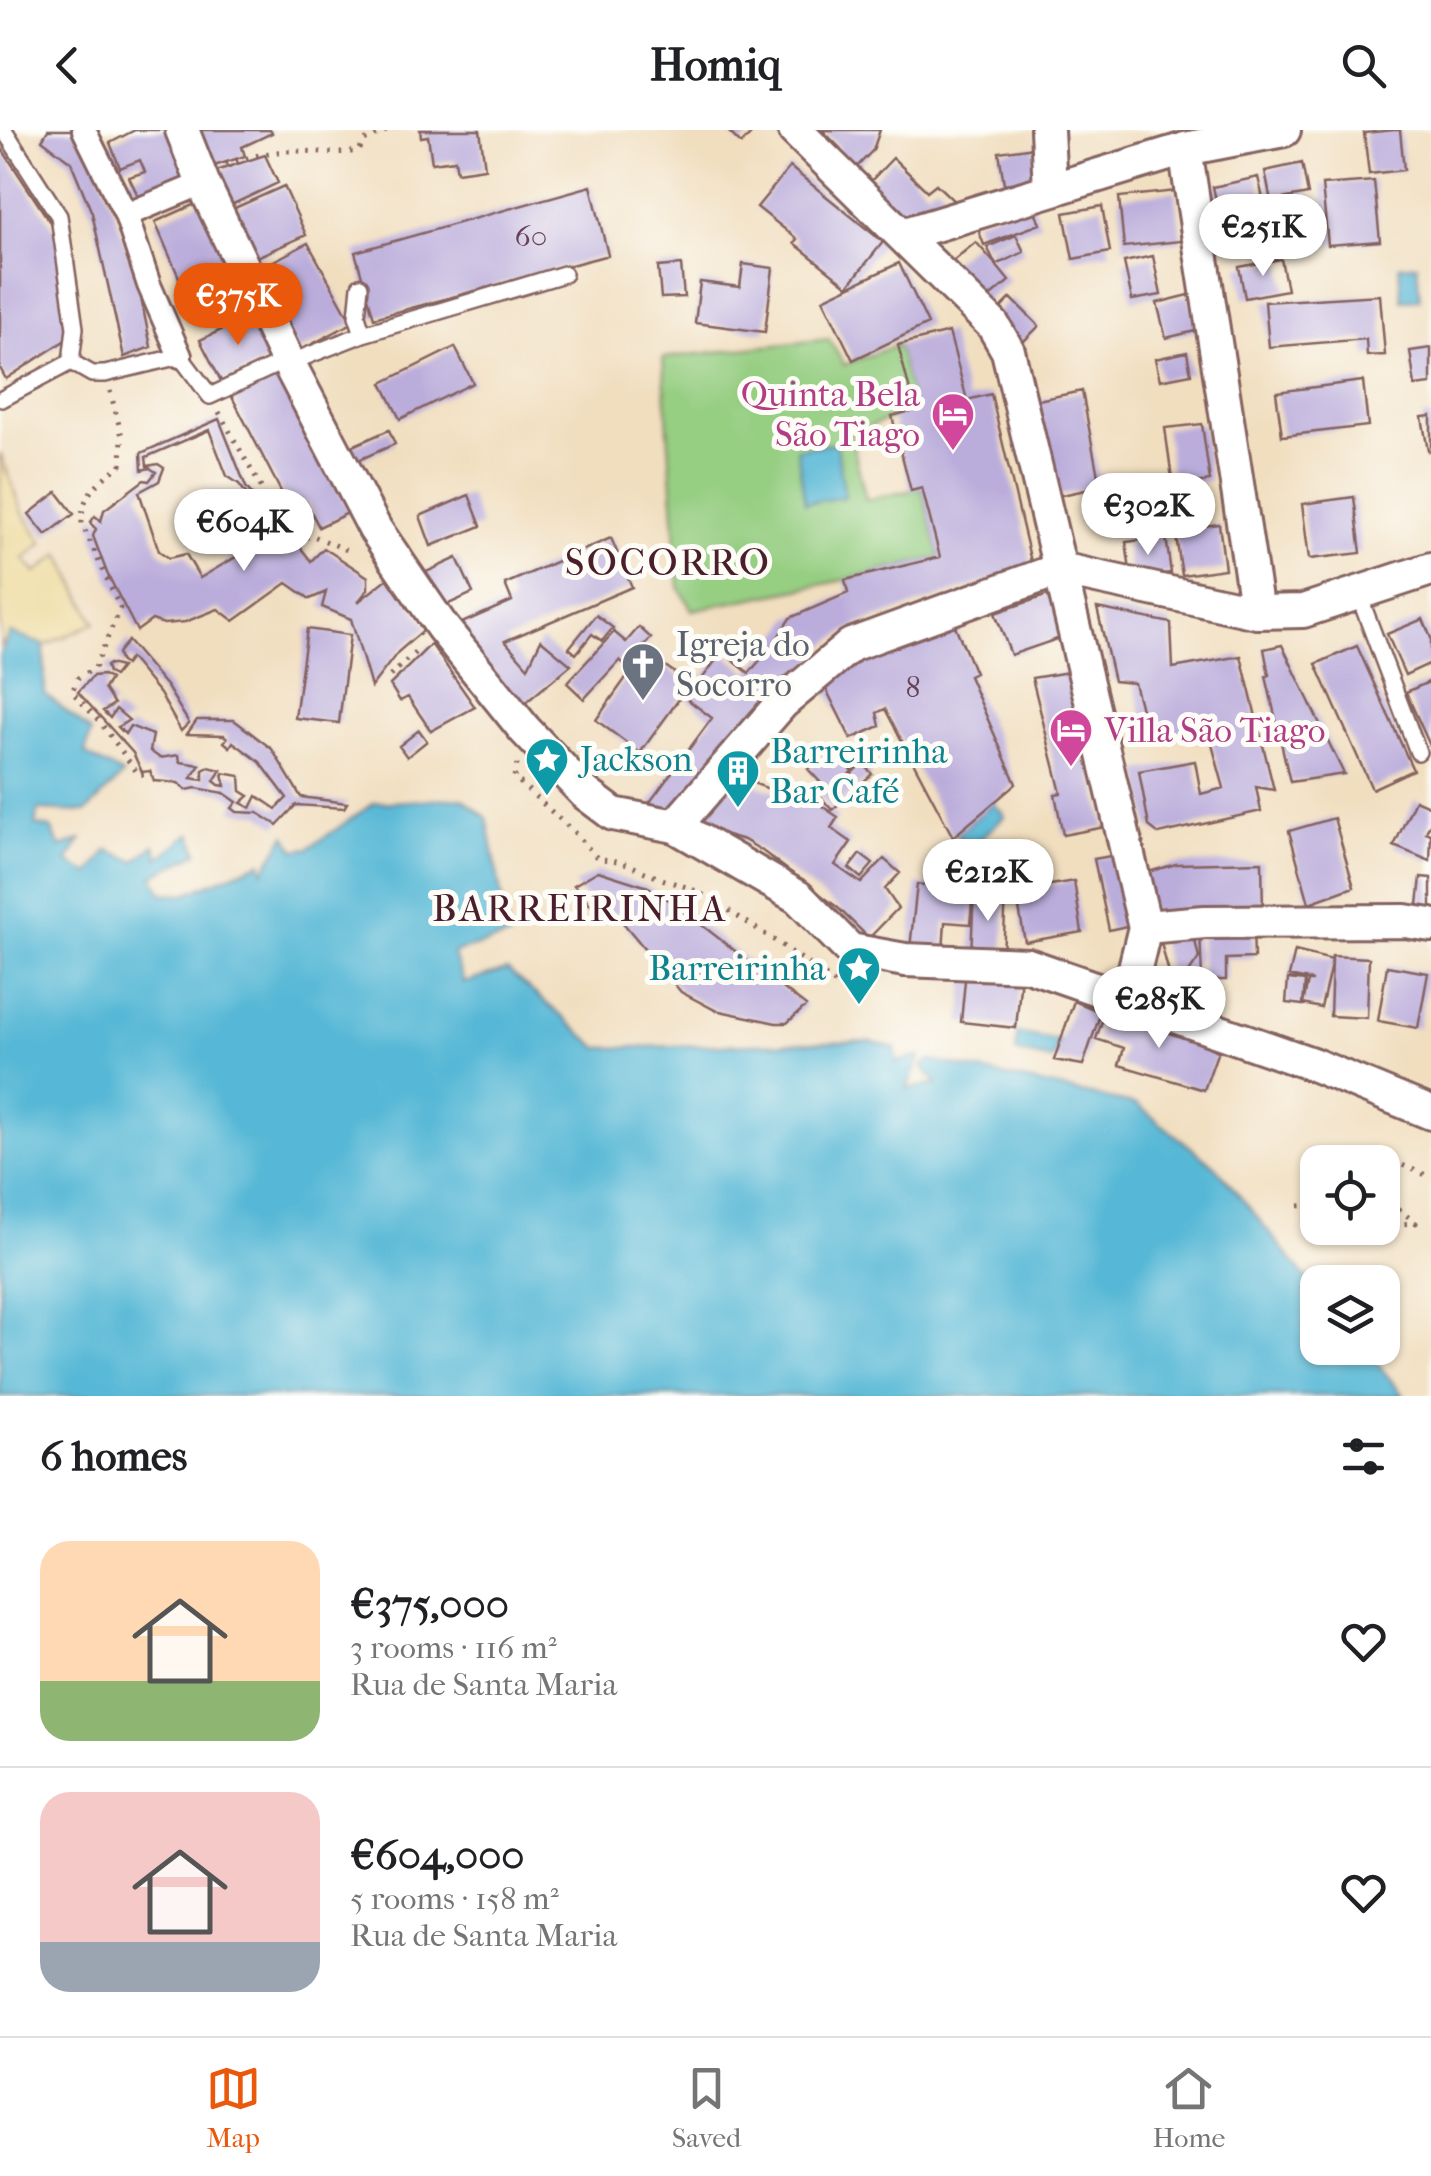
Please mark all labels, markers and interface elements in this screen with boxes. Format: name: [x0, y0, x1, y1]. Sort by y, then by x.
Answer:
icon: back: [40, 38, 95, 93]
icon: search: [1336, 38, 1391, 93]
text: Homiq: [650, 39, 781, 92]
pin: €251K: [1193, 194, 1333, 279]
text: €251K: [1221, 208, 1305, 245]
house number: 60: [515, 219, 547, 254]
pin: €375K: [168, 263, 308, 348]
text: €375K: [196, 277, 280, 314]
place label: Quinta Bela São Tiago: [741, 374, 921, 455]
hotel icon: Quinta Bela São Tiago: [930, 391, 976, 452]
pin: €302K: [1078, 473, 1218, 558]
text: €302K: [1103, 487, 1193, 524]
pin: €604K: [174, 489, 314, 574]
text: €604K: [196, 503, 292, 540]
district label: SOCORRO: [565, 540, 771, 585]
place label: Igreja do Socorro: [676, 624, 810, 705]
church icon: Igreja do Socorro: [620, 641, 666, 702]
house number: 8: [905, 670, 921, 705]
hotel icon: Villa São Tiago: [1048, 707, 1094, 768]
place label: Villa São Tiago: [1103, 710, 1325, 751]
place label: Barreirinha Bar Café: [770, 731, 948, 812]
place icon: Jackson: [524, 736, 570, 797]
place label: Jackson: [577, 739, 693, 780]
building icon: Barreirinha Bar Café: [715, 748, 761, 809]
pin: €212K: [918, 839, 1058, 924]
text: €212K: [945, 853, 1031, 890]
district label: BARREIRINHA: [432, 886, 728, 931]
place icon: Barreirinha: [836, 945, 882, 1006]
place label: Barreirinha: [648, 948, 827, 989]
pin: €285K: [1089, 966, 1229, 1051]
text: €285K: [1115, 980, 1203, 1017]
map controls: [1300, 1145, 1400, 1365]
button: locate: [1300, 1145, 1400, 1245]
button: layers: [1300, 1265, 1400, 1365]
icon: filters: [1336, 1429, 1391, 1484]
text: 6 homes: [40, 1432, 187, 1481]
text: €375,000: [350, 1580, 509, 1629]
icon: home: [120, 1581, 240, 1701]
icon: heart: [1336, 1614, 1391, 1669]
text: 3 rooms · 116 m²: [350, 1629, 557, 1666]
text: Rua de Santa Maria: [350, 1666, 617, 1703]
text: €604,000: [350, 1831, 525, 1880]
icon: home: [120, 1832, 240, 1952]
icon: heart: [1336, 1865, 1391, 1920]
text: 5 rooms · 158 m²: [350, 1880, 559, 1917]
text: Rua de Santa Maria: [350, 1917, 617, 1954]
tab: Map: [206, 2061, 261, 2154]
tab: Saved: [672, 2061, 741, 2154]
tab: Home: [1153, 2061, 1225, 2154]

